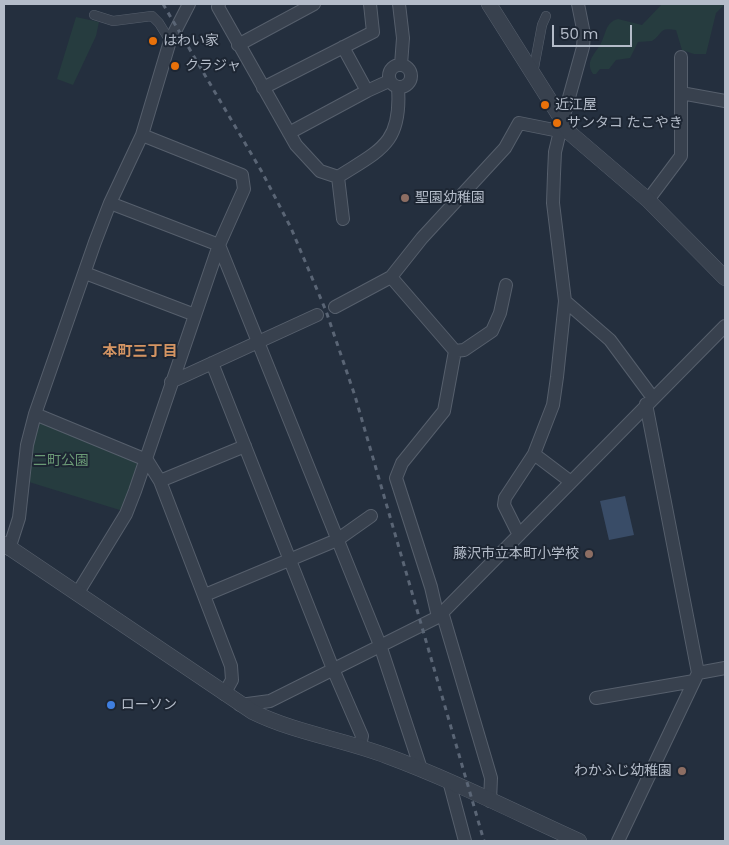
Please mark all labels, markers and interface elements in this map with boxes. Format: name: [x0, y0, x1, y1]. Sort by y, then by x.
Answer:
scale bar: [554, 15, 634, 47]
text: 50 m: [560, 23, 598, 44]
place label: はわい家: [163, 33, 219, 49]
marker: はわい家: [147, 35, 159, 47]
place label: クラジャ: [185, 58, 241, 74]
marker: クラジャ: [169, 60, 181, 72]
place label: 近江屋: [555, 97, 597, 113]
marker: 近江屋: [539, 99, 551, 111]
place label: サンタコ たこやき: [567, 115, 683, 131]
marker: サンタコ たこやき: [551, 117, 563, 129]
place label: 聖園幼稚園: [415, 190, 485, 206]
marker: 聖園幼稚園: [399, 192, 411, 204]
district label: 本町三丁目: [103, 343, 177, 361]
park label: 二町公園: [33, 453, 89, 469]
place label: 藤沢市立本町小学校: [453, 546, 579, 562]
marker: 藤沢市立本町小学校: [583, 548, 595, 560]
place label: ローソン: [121, 697, 177, 713]
marker: ローソン: [105, 699, 117, 711]
place label: わかふじ幼稚園: [574, 763, 672, 779]
marker: わかふじ幼稚園: [676, 765, 688, 777]

